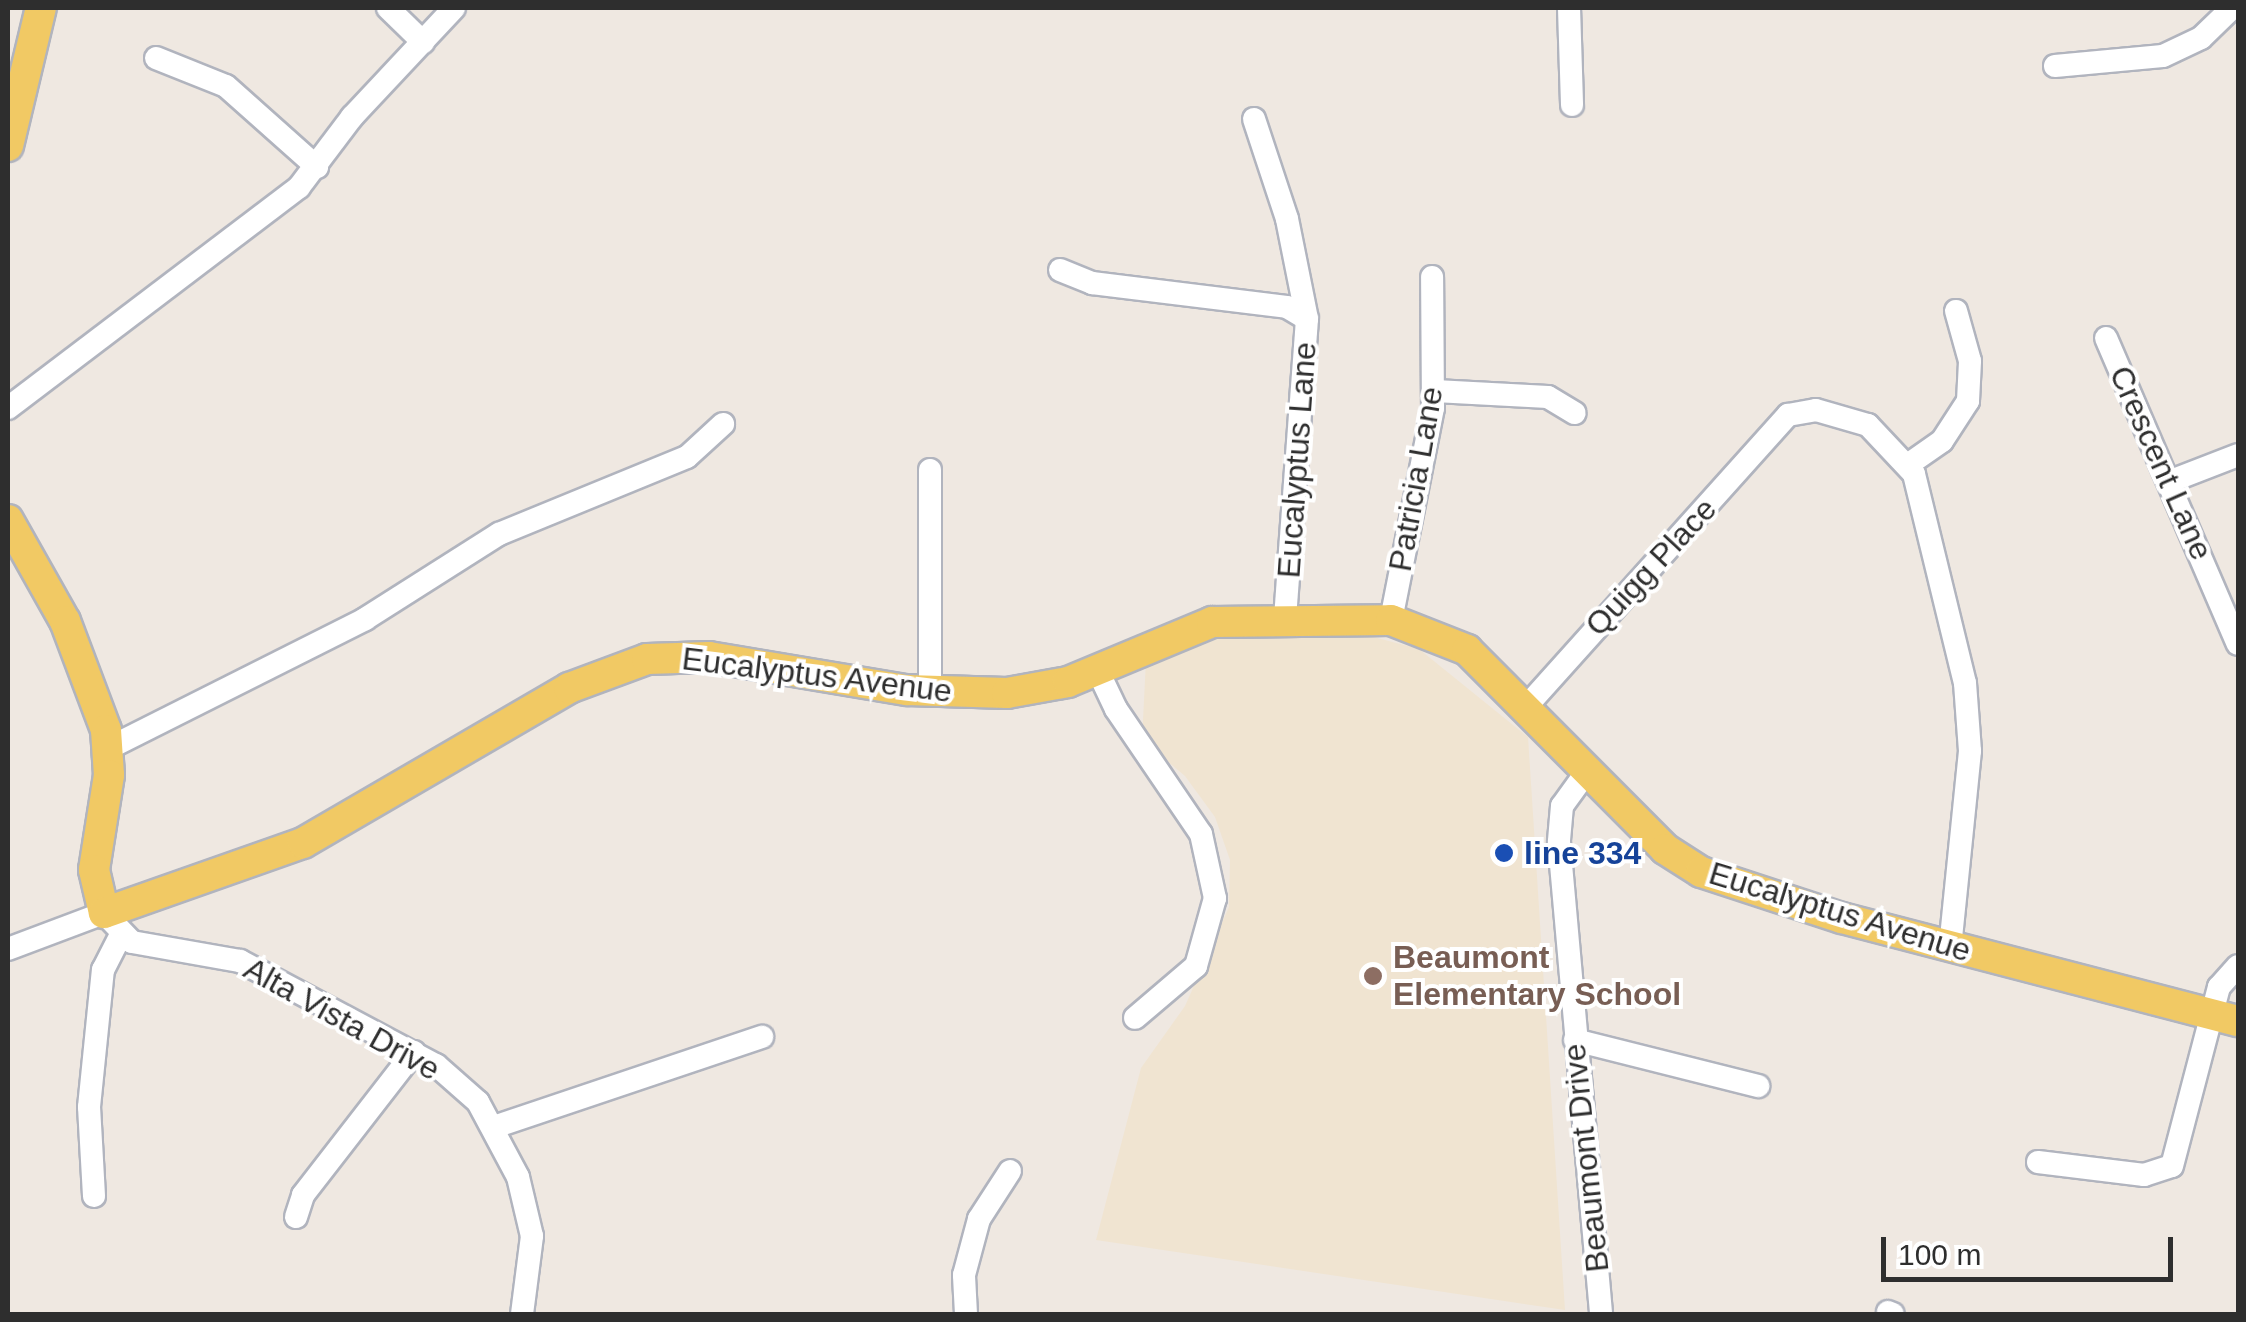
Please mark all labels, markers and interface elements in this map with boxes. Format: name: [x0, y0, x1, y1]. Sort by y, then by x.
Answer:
street label: Eucalyptus Lane: [1270, 341, 1324, 579]
street label: Crescent Lane: [2101, 360, 2221, 566]
street label: Patricia Lane: [1381, 384, 1451, 574]
street label: Quigg Place: [1578, 490, 1724, 644]
street label: Eucalyptus Avenue: [679, 639, 955, 711]
place label: line 334: [1524, 834, 1641, 872]
marker: line 334: [1493, 842, 1515, 864]
street label: Eucalyptus Avenue: [1704, 854, 1976, 970]
place label: Beaumont Elementary School: [1393, 939, 1681, 1014]
street label: Alta Vista Drive: [237, 949, 447, 1089]
marker: Beaumont Elementary School: [1362, 965, 1384, 987]
street label: Beaumont Drive: [1555, 1042, 1617, 1274]
scale bar: [1886, 1217, 2178, 1279]
text: 100 m: [1898, 1238, 1981, 1271]

